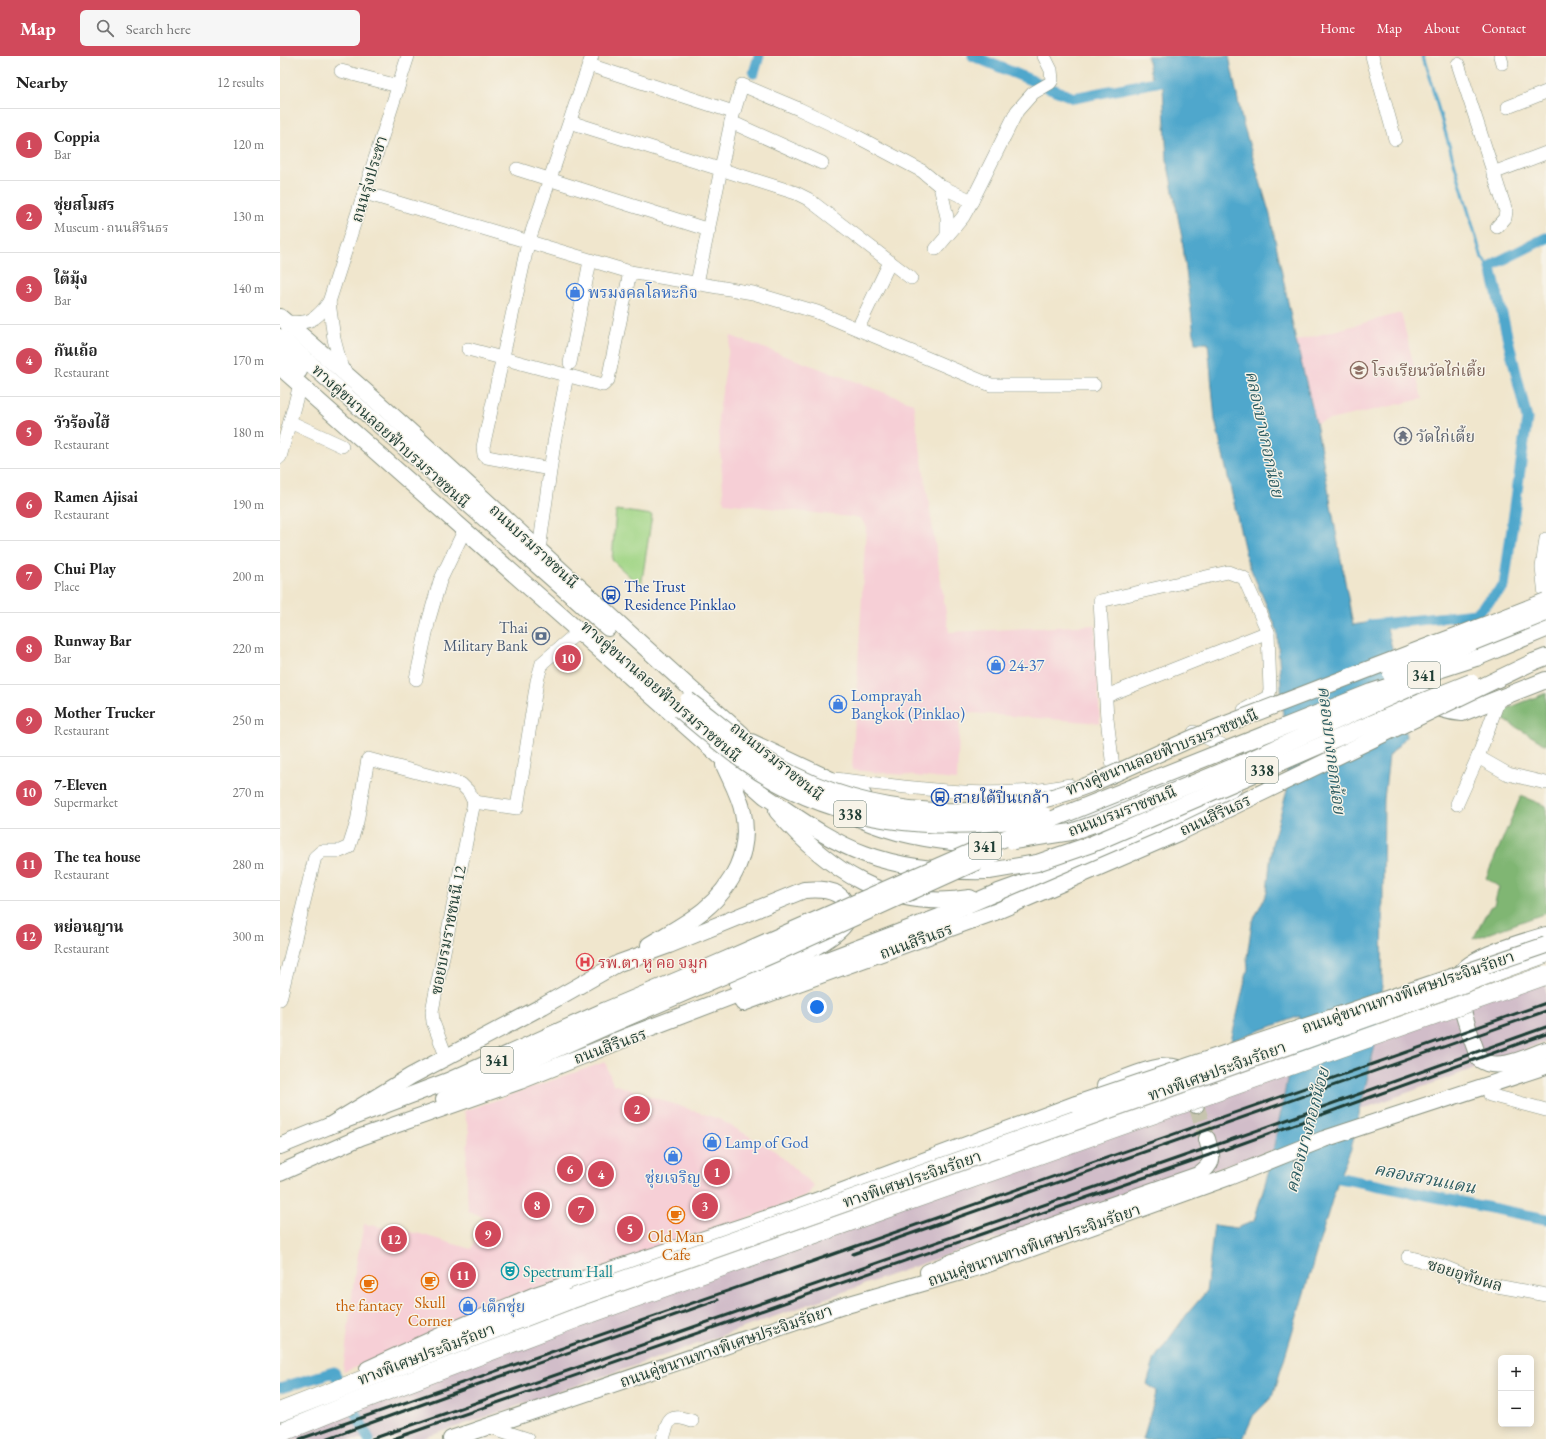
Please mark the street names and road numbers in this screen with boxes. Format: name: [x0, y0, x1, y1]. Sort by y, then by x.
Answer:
street label: ถนนรุ่งประชา: [346, 133, 393, 225]
street label: ทางคู่ขนานลอยฟ้าบรมราชชนนี: [308, 359, 474, 513]
street label: ถนนบรมราชชนนี: [485, 499, 583, 593]
street label: ทางคู่ขนานลอยฟ้าบรมราชชนนี: [577, 616, 745, 766]
road number: 341: [1408, 662, 1440, 688]
street label: ทางคู่ขนานลอยฟ้าบรมราชชนนี: [1063, 704, 1261, 800]
street label: ถนนบรมราชชนนี: [726, 717, 828, 805]
road number: 338: [1246, 757, 1278, 783]
street label: ถนนบรมราชชนนี: [1065, 781, 1179, 841]
street label: ถนนสิรินธร: [1176, 789, 1254, 841]
road number: 338: [834, 801, 866, 827]
road number: 341: [969, 833, 1001, 859]
street label: ซอยบรมราชชนนี 12: [425, 863, 471, 996]
street label: ถนนสิรินธร: [877, 918, 955, 964]
street label: ถนนคู่ขนานทางพิเศษประจิมรัถยา: [1299, 946, 1517, 1038]
street label: ถนนสิรินธร: [571, 1023, 649, 1069]
street label: ทางพิเศษประจิมรัถยา: [1145, 1036, 1289, 1106]
road number: 341: [481, 1047, 513, 1073]
street label: ทางพิเศษประจิมรัถยา: [840, 1145, 984, 1213]
street label: ถนนคู่ขนานทางพิเศษประจิมรัถยา: [925, 1199, 1143, 1291]
street label: ซอยอุทัยผล: [1424, 1254, 1505, 1297]
street label: ถนนคู่ขนานทางพิเศษประจิมรัถยา: [617, 1300, 835, 1392]
street label: ทางพิเศษประจิมรัถยา: [354, 1318, 498, 1390]

